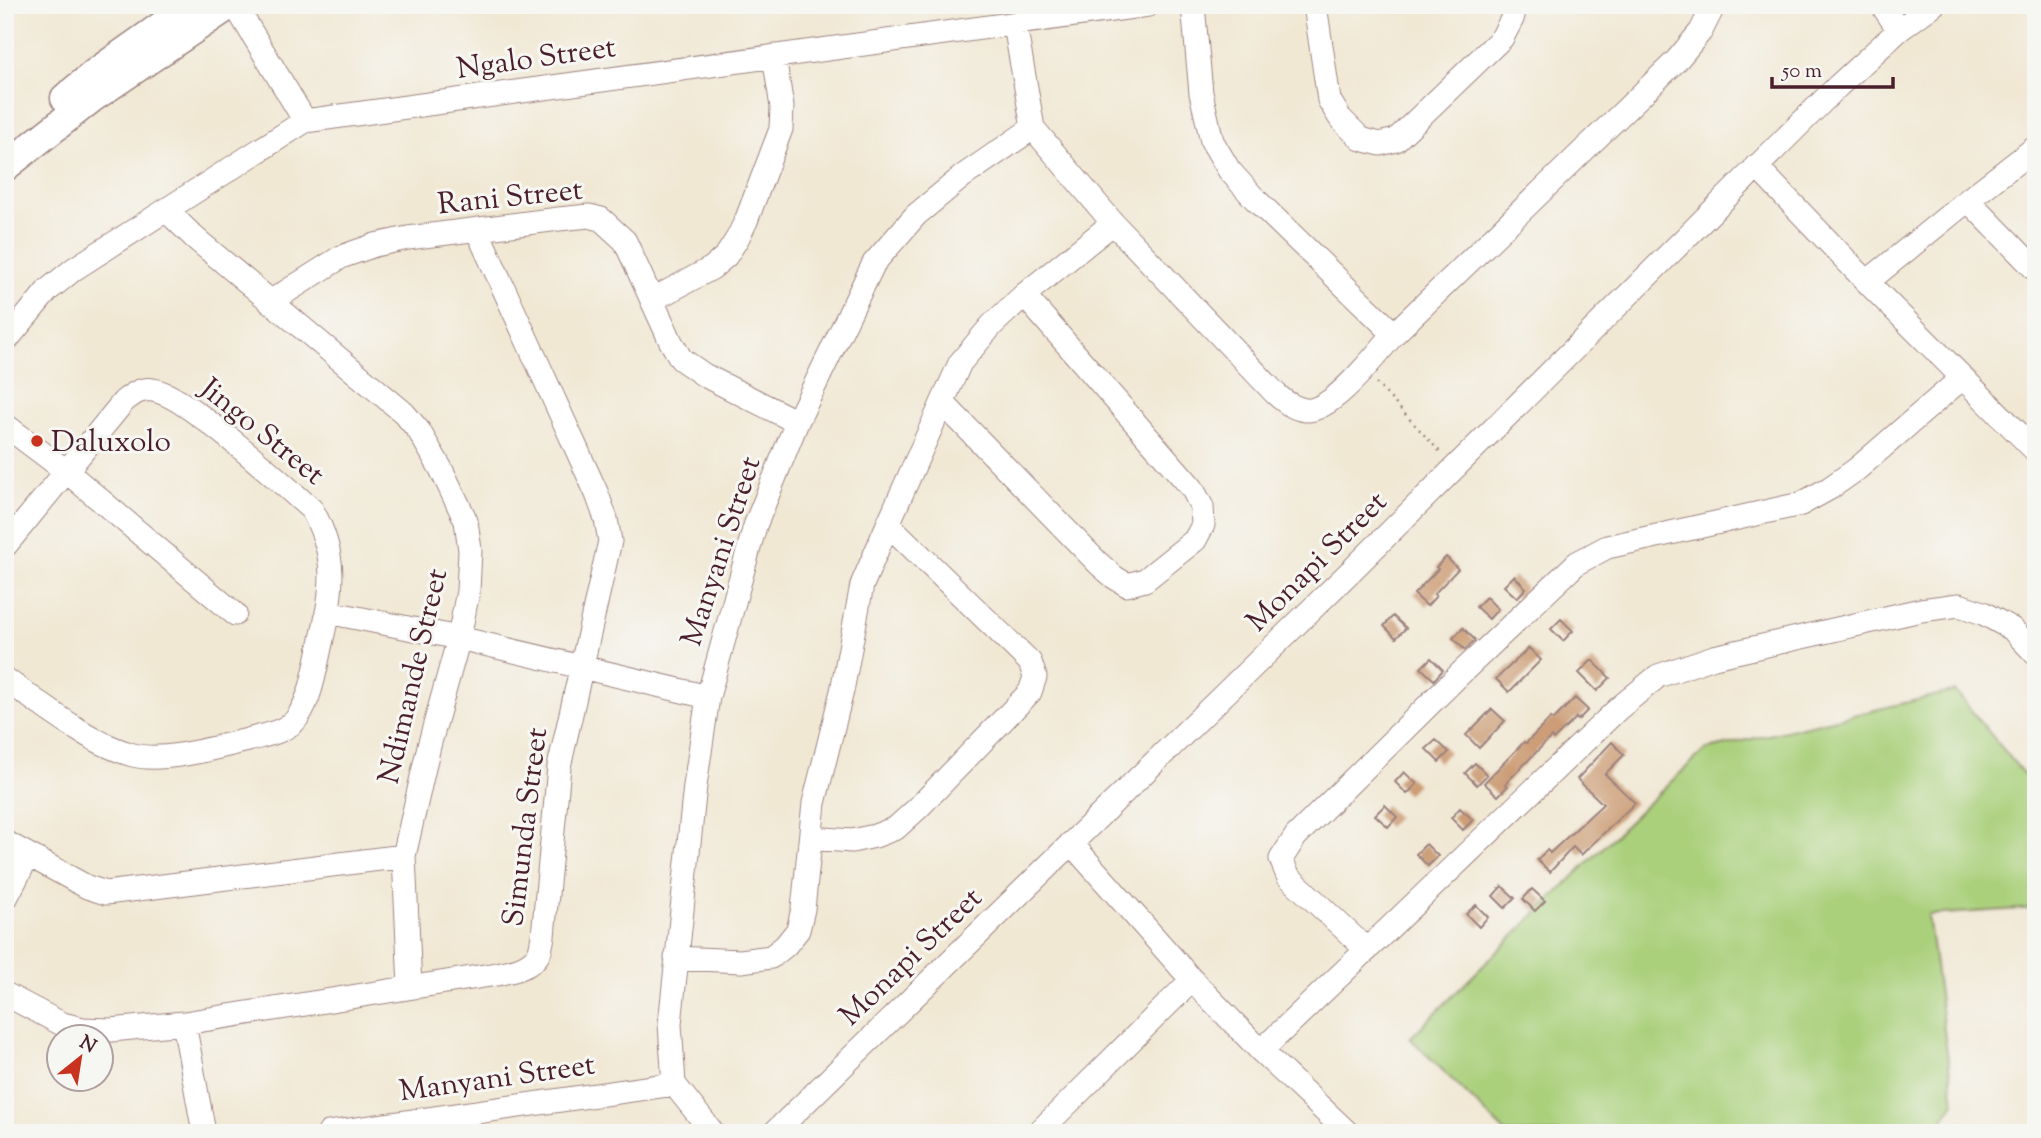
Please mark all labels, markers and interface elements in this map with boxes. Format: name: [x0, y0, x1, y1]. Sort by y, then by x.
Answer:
street label: Ngalo Street: [454, 27, 619, 92]
scale bar: [1772, 46, 1892, 90]
text: 50 m: [1781, 57, 1822, 87]
street label: Rani Street: [436, 170, 585, 227]
street label: Jingo Street: [188, 368, 333, 497]
place label: Daluxolo: [51, 422, 171, 465]
marker: Daluxolo: [29, 433, 45, 449]
street label: Manyani Street: [671, 451, 773, 652]
street label: Monapi Street: [1238, 483, 1398, 643]
street label: Ndimande Street: [369, 565, 460, 788]
street label: Simunda Street: [493, 725, 560, 929]
street label: Monapi Street: [831, 878, 993, 1037]
north arrow: [46, 1023, 116, 1092]
text: N: [74, 1030, 101, 1061]
street label: Manyani Street: [397, 1044, 598, 1114]

